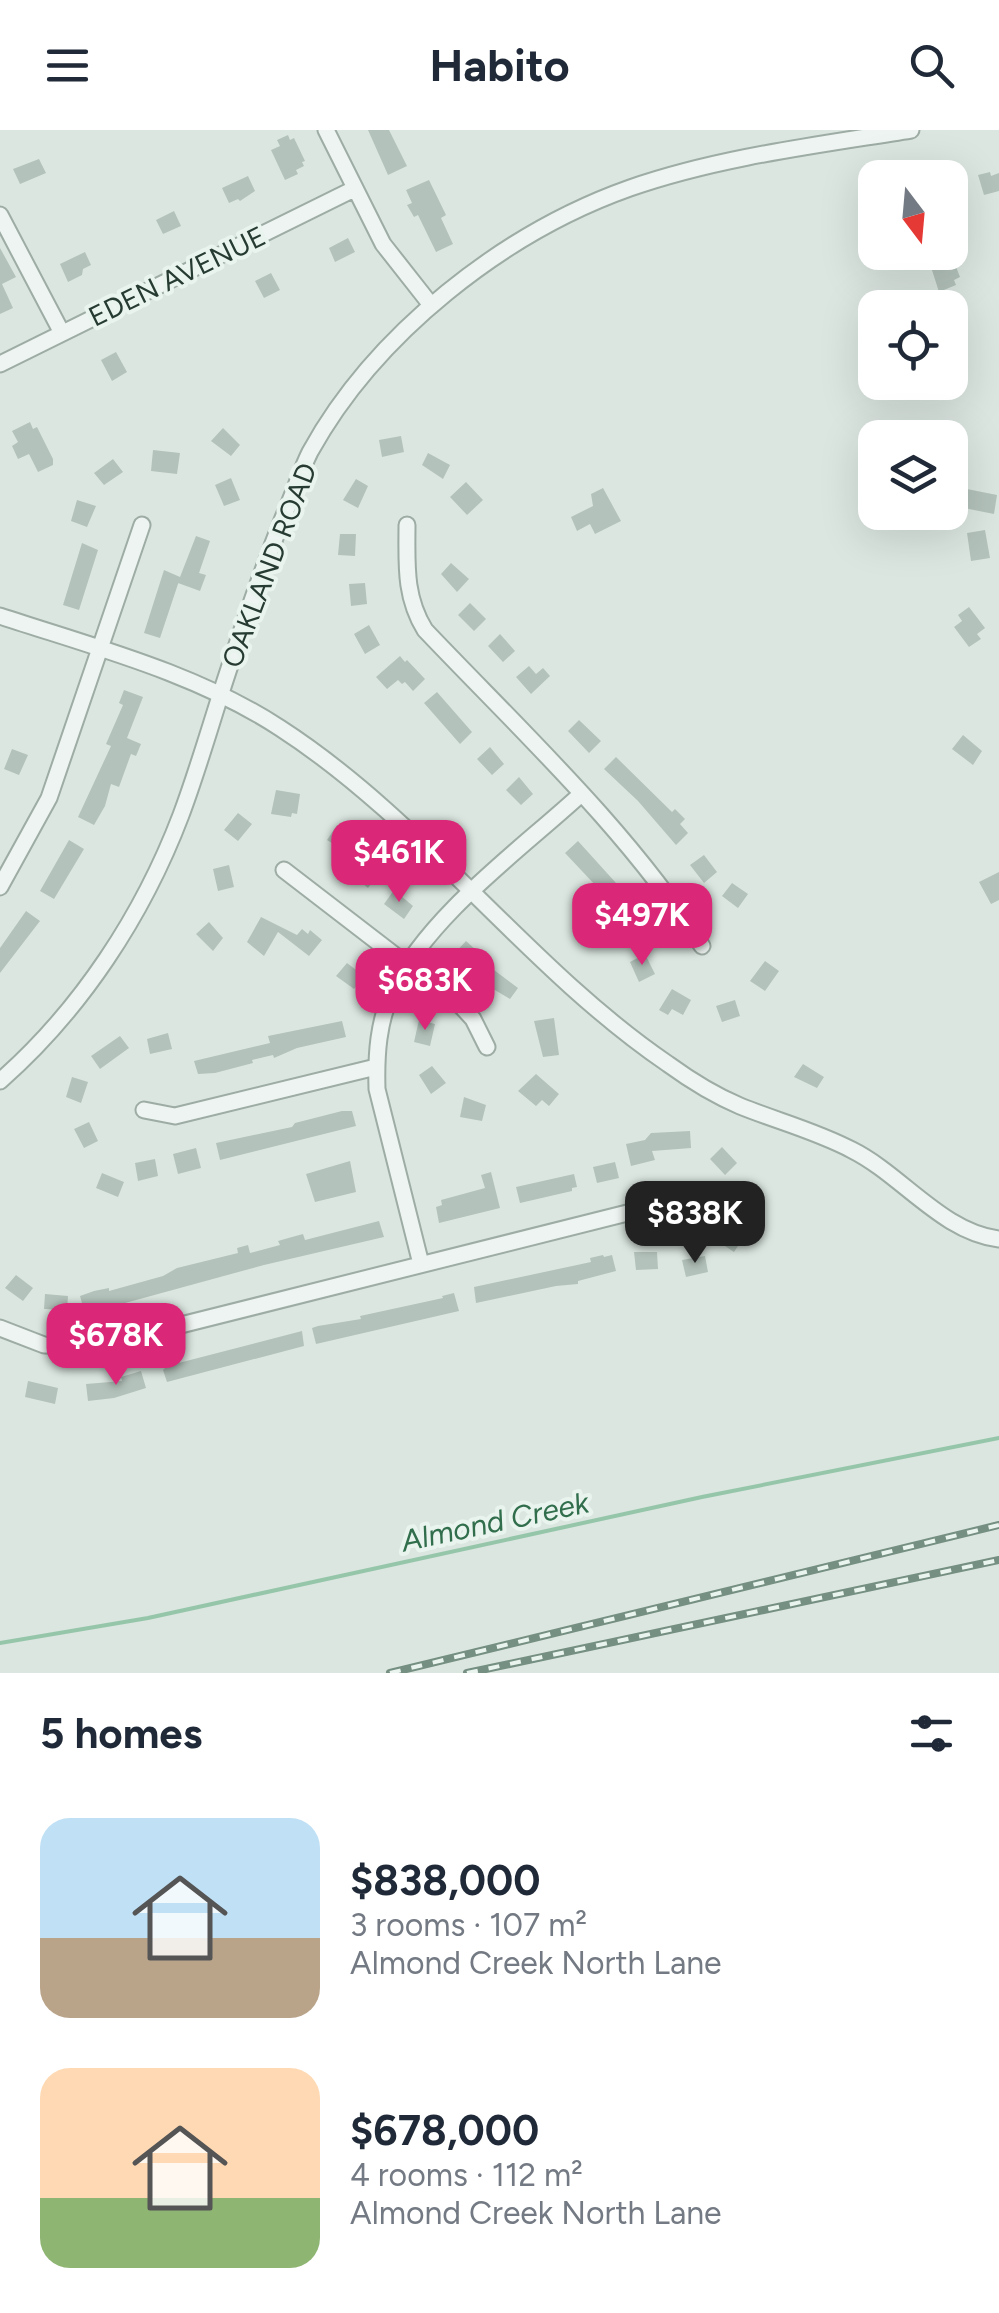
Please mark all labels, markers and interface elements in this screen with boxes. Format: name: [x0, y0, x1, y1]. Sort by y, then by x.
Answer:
icon: menu: [40, 38, 95, 93]
text: Habito: [429, 38, 570, 92]
icon: search: [904, 38, 959, 93]
north arrow: [858, 160, 968, 270]
map controls: [858, 160, 968, 530]
street label: EDEN AVENUE: [83, 218, 271, 334]
button: locate: [858, 290, 968, 400]
button: layers: [858, 420, 968, 530]
street label: OAKLAND ROAD: [214, 458, 324, 672]
pin: $461K: [329, 820, 469, 905]
text: $461K: [353, 833, 445, 871]
pin: $497K: [572, 883, 712, 968]
text: $497K: [594, 896, 690, 934]
pin: $683K: [355, 948, 495, 1033]
text: $683K: [378, 961, 472, 999]
pin: $838K: [625, 1181, 765, 1266]
text: $838K: [647, 1194, 743, 1232]
pin: $678K: [46, 1303, 186, 1388]
text: $678K: [69, 1316, 163, 1354]
water label: Almond Creek: [397, 1483, 594, 1560]
icon: filters: [904, 1706, 959, 1761]
text: 5 homes: [40, 1708, 202, 1759]
text: $838,000: [350, 1855, 540, 1906]
icon: home: [120, 1858, 240, 1978]
text: 3 rooms · 107 m²: [350, 1906, 587, 1944]
text: Almond Creek North Lane: [350, 1944, 722, 1982]
text: $678,000: [350, 2105, 539, 2156]
icon: home: [120, 2108, 240, 2228]
text: 4 rooms · 112 m²: [350, 2156, 583, 2194]
text: Almond Creek North Lane: [350, 2194, 722, 2232]

